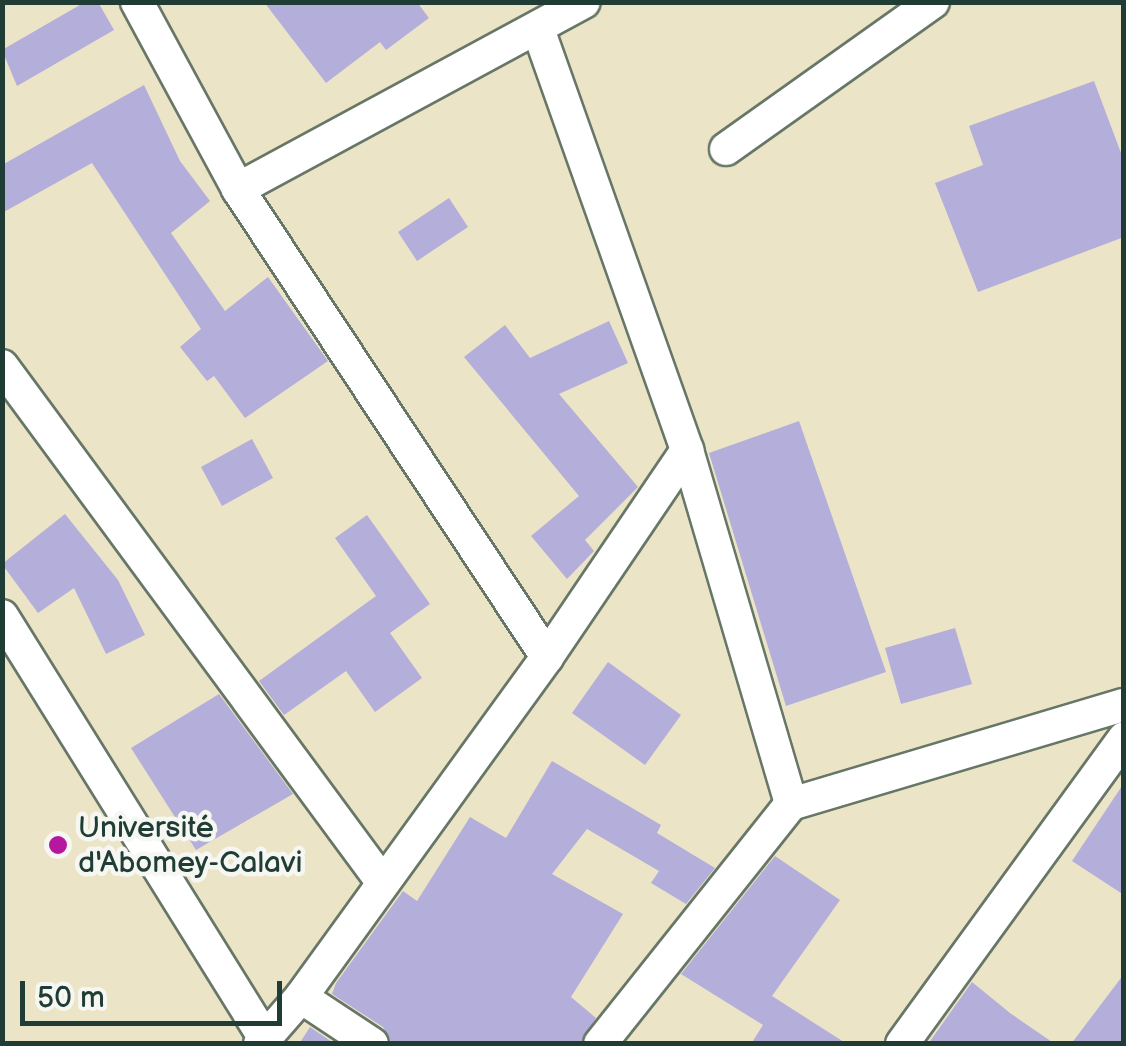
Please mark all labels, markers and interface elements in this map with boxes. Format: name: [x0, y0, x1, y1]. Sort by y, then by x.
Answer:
place label: Université d'Abomey-Calavi: [78, 810, 302, 880]
marker: Université d'Abomey-Calavi: [47, 834, 69, 856]
scale bar: [25, 961, 288, 1023]
text: 50 m: [37, 980, 105, 1016]

